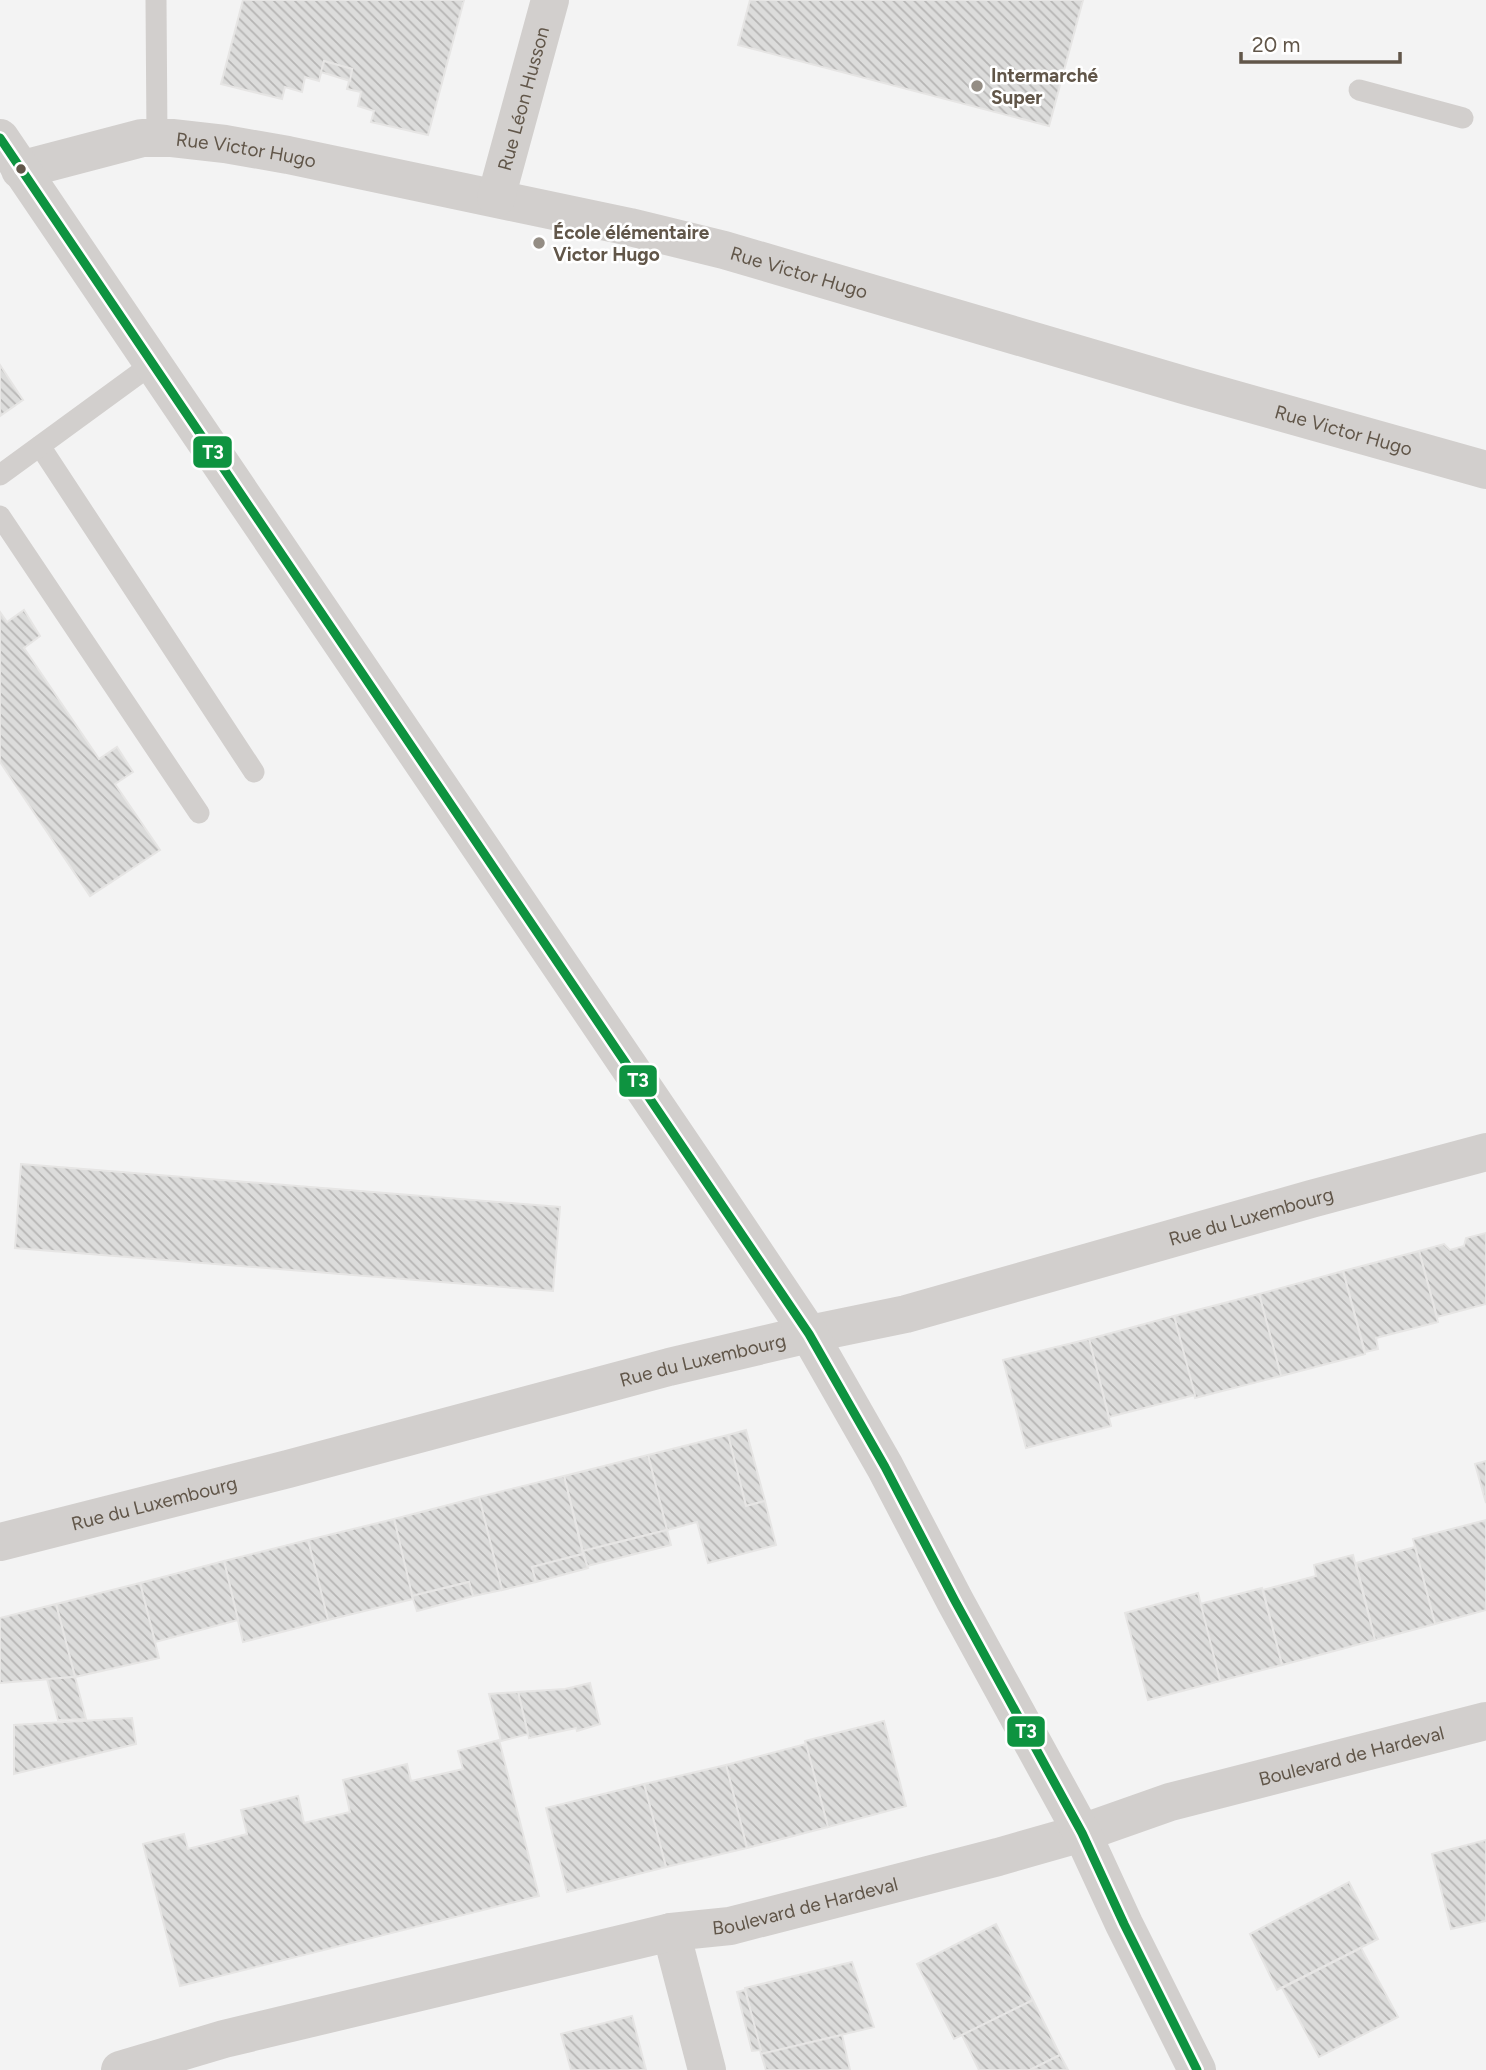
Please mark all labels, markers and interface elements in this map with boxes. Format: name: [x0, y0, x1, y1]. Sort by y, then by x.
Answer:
scale bar: [1241, 21, 1400, 65]
street label: Rue Léon Husson: [492, 24, 554, 173]
text: 20 m: [1252, 32, 1300, 57]
place label: Intermarché Super: [991, 64, 1099, 109]
marker: Intermarché Super: [969, 78, 985, 94]
street label: Rue Victor Hugo: [175, 127, 318, 172]
unlabelled marker: [14, 162, 28, 176]
place label: École élémentaire Victor Hugo: [553, 221, 710, 266]
marker: École élémentaire Victor Hugo: [531, 235, 547, 251]
street label: Rue Victor Hugo: [728, 241, 870, 303]
street label: Rue Victor Hugo: [1272, 400, 1415, 460]
line badge: T3: [192, 435, 233, 469]
text: T3: [202, 441, 224, 464]
line badge: T3: [618, 1064, 658, 1098]
text: T3: [627, 1069, 649, 1092]
street label: Rue du Luxembourg: [1166, 1182, 1336, 1250]
street label: Rue du Luxembourg: [617, 1328, 788, 1391]
street label: Rue du Luxembourg: [69, 1471, 240, 1535]
line badge: T3: [1006, 1715, 1046, 1748]
text: T3: [1015, 1720, 1037, 1743]
street label: Boulevard de Hardeval: [1256, 1721, 1446, 1790]
street label: Boulevard de Hardeval: [711, 1872, 900, 1939]

